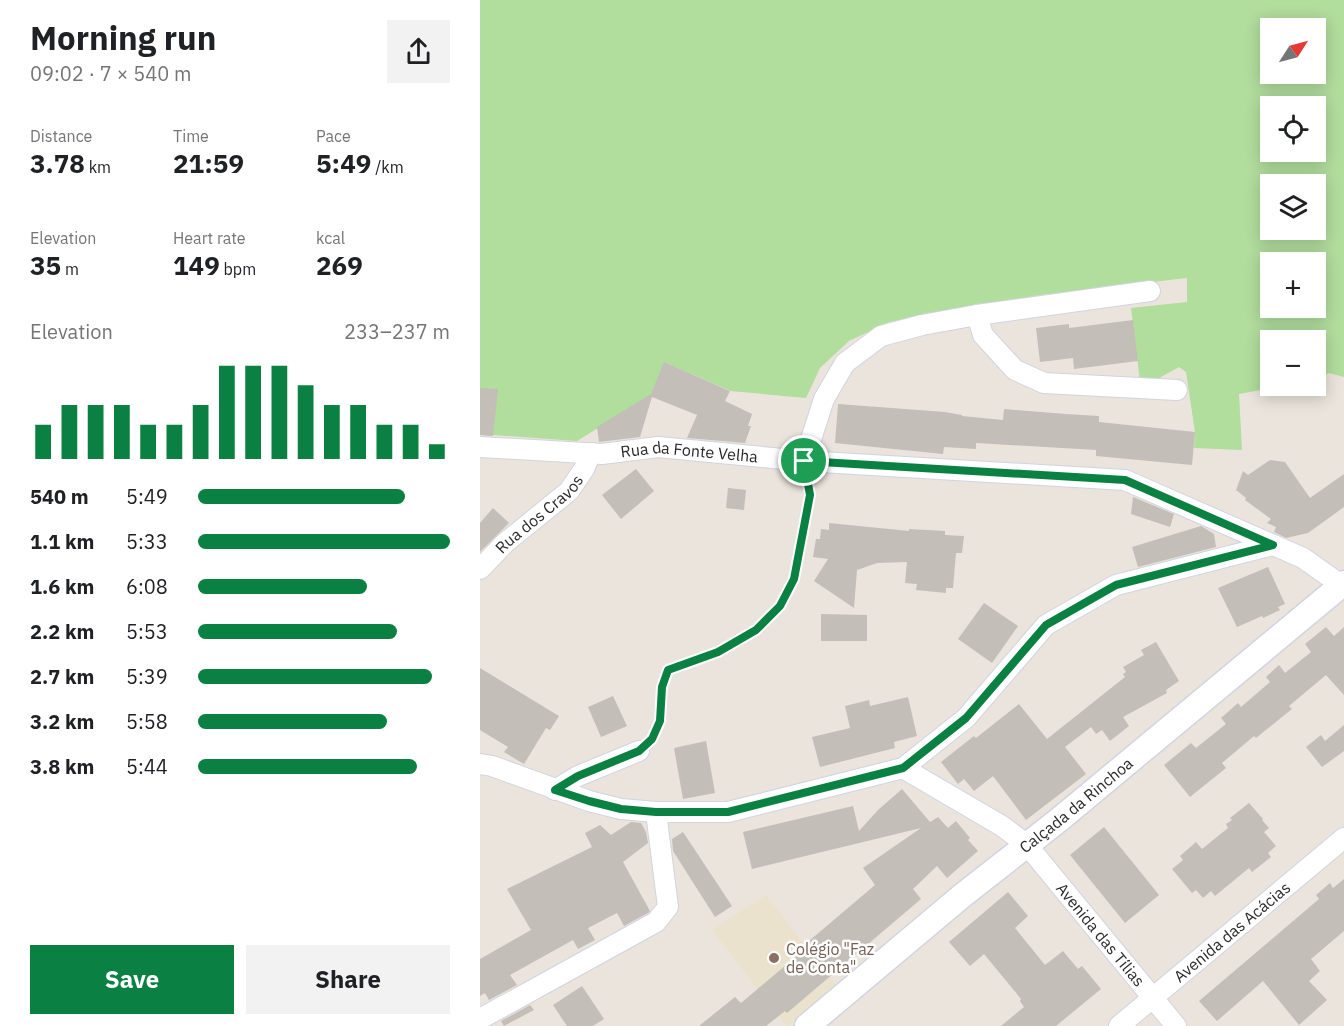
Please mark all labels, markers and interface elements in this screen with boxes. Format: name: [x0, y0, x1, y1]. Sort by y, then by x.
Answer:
text: Morning run: [30, 16, 216, 59]
north arrow: [1260, 18, 1326, 84]
map controls: [1260, 18, 1326, 396]
button: share: [387, 20, 450, 83]
text: 09:02 · 7 × 540 m: [30, 60, 191, 87]
button: locate: [1260, 96, 1326, 162]
text: Distance: [30, 126, 92, 146]
text: Time: [173, 126, 209, 146]
text: Pace: [316, 126, 351, 146]
text: 3.78: [30, 146, 85, 180]
text: 21:59: [173, 146, 244, 180]
text: 5:49: [316, 146, 371, 180]
text: km: [85, 157, 111, 177]
text: /km: [371, 157, 404, 177]
button: layers: [1260, 174, 1326, 240]
text: Elevation: [30, 228, 96, 248]
text: Heart rate: [173, 228, 246, 248]
text: kcal: [316, 228, 345, 248]
text: 35: [30, 248, 61, 282]
text: 149: [173, 248, 220, 282]
text: 269: [316, 248, 363, 282]
button: +: [1260, 252, 1326, 318]
text: m: [61, 259, 79, 279]
text: bpm: [220, 259, 256, 279]
text: Elevation: [30, 318, 113, 345]
text: 233–237 m: [344, 318, 450, 345]
button: −: [1260, 330, 1326, 396]
pin: [778, 435, 829, 486]
street label: Rua da Fonte Velha: [619, 437, 759, 467]
icon: arrive: [787, 444, 820, 477]
street label: Rua dos Cravos: [491, 471, 587, 557]
text: 540 m: [30, 483, 89, 510]
text: 5:49: [126, 483, 168, 510]
text: 1.1 km: [30, 528, 94, 555]
text: 5:33: [126, 528, 168, 555]
text: 1.6 km: [30, 573, 94, 600]
text: 6:08: [126, 573, 168, 600]
text: 2.2 km: [30, 618, 94, 645]
text: 5:53: [126, 618, 168, 645]
text: 2.7 km: [30, 663, 94, 690]
text: 5:39: [126, 663, 168, 690]
text: 3.2 km: [30, 708, 94, 735]
text: 5:58: [126, 708, 168, 735]
text: 3.8 km: [30, 753, 94, 780]
text: 5:44: [126, 753, 168, 780]
street label: Calçada da Rinchoa: [1015, 753, 1137, 857]
street label: Avenida das Acácias: [1169, 877, 1294, 986]
street label: Avenida das Tílias: [1052, 878, 1149, 990]
place label: Colégio "Faz de Conta": [786, 939, 874, 977]
button: Save: [30, 945, 234, 1014]
button: Share: [246, 945, 450, 1014]
marker: Colégio "Faz de Conta": [767, 951, 781, 965]

